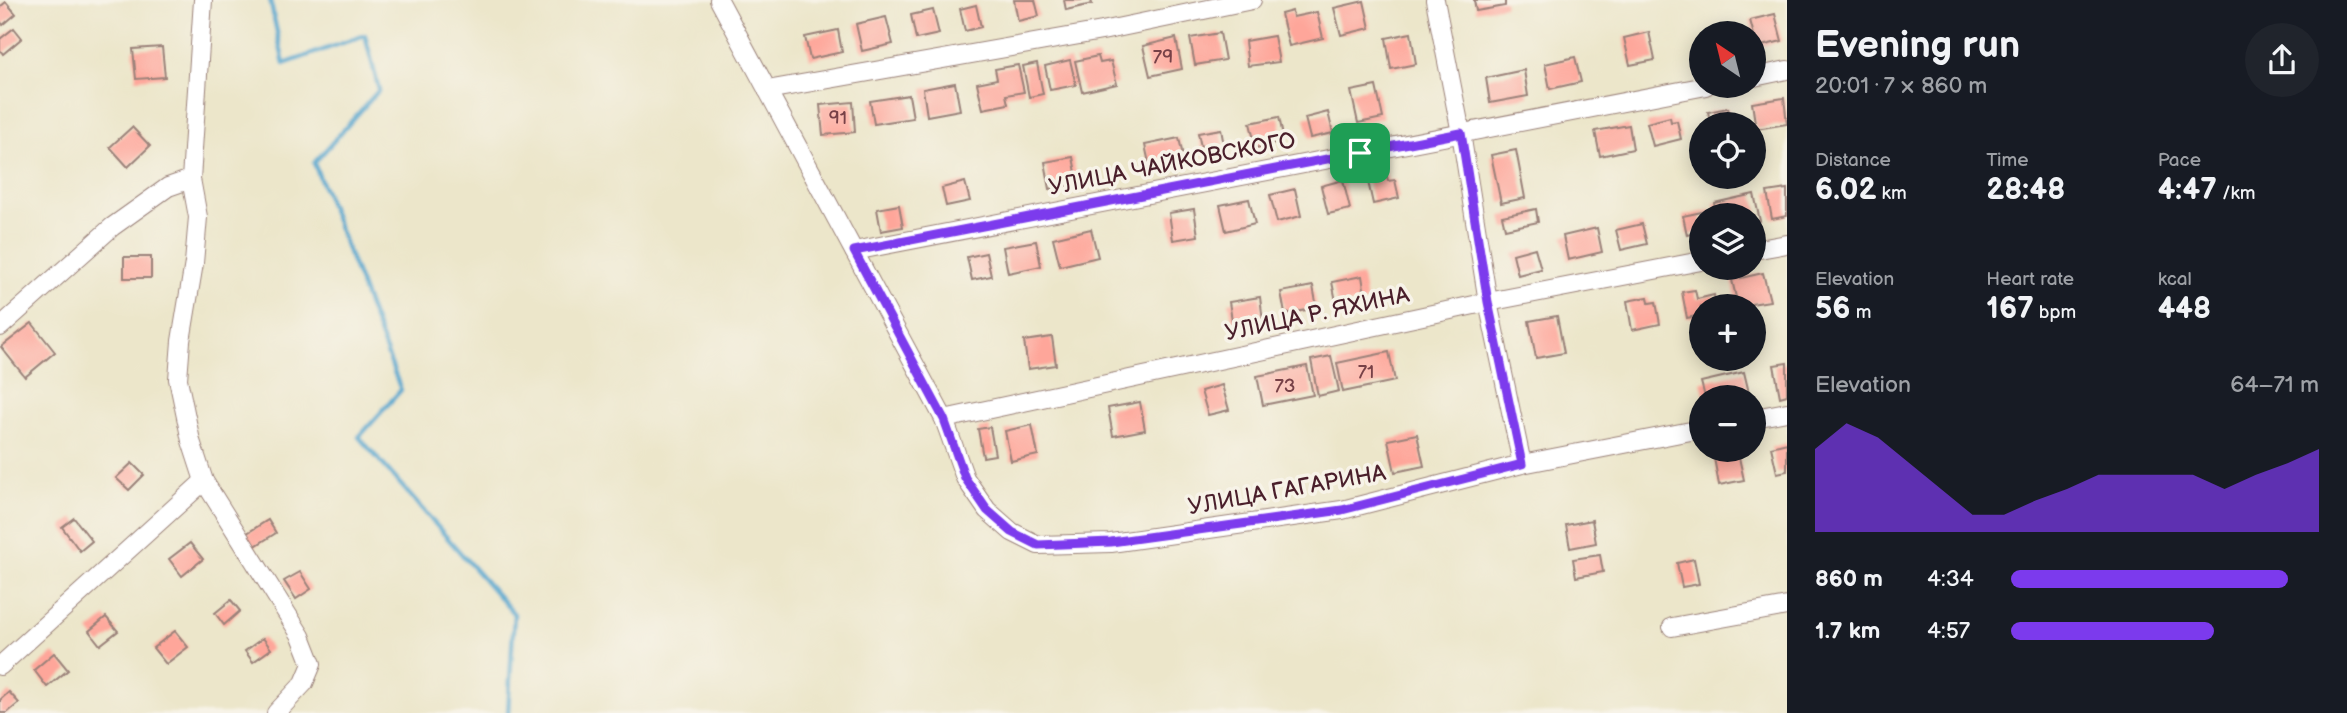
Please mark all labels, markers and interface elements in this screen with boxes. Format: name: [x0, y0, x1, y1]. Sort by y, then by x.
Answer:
north arrow: [1689, 21, 1766, 98]
map controls: [1689, 21, 1766, 462]
text: Evening run: [1815, 23, 2020, 68]
button: share: [2245, 23, 2319, 97]
house number: 79: [1153, 46, 1173, 69]
text: 20:01 · 7 × 860 m: [1815, 72, 1987, 100]
house number: 91: [829, 107, 847, 130]
button: locate: [1689, 112, 1766, 189]
pin: [1330, 123, 1390, 183]
street label: УЛИЦА ЧАЙКОВСКОГО: [1046, 126, 1298, 202]
icon: arrive: [1341, 134, 1379, 172]
text: Distance: [1815, 149, 1891, 172]
text: Time: [1986, 149, 2028, 172]
text: Pace: [2158, 149, 2201, 172]
text: 6.02: [1815, 172, 1876, 208]
text: 28:48: [1986, 172, 2065, 208]
text: 4:47: [2158, 172, 2217, 208]
text: km: [1876, 182, 1907, 205]
text: /km: [2217, 182, 2256, 205]
button: layers: [1689, 203, 1766, 280]
text: Elevation: [1815, 268, 1894, 291]
text: Heart rate: [1986, 268, 2074, 291]
text: kcal: [2158, 268, 2192, 291]
street label: УЛИЦА Р. ЯХИНА: [1222, 281, 1412, 347]
text: 56: [1815, 291, 1851, 327]
text: 167: [1986, 291, 2034, 327]
text: 448: [2158, 291, 2211, 327]
button: +: [1689, 294, 1766, 371]
text: m: [1851, 301, 1871, 324]
text: bpm: [2034, 301, 2076, 324]
house number: 71: [1358, 361, 1374, 384]
text: Elevation: [1815, 371, 1911, 399]
text: 64–71 m: [2230, 371, 2319, 399]
house number: 73: [1274, 375, 1296, 398]
button: −: [1689, 385, 1766, 462]
street label: УЛИЦА ГАГАРИНА: [1186, 459, 1388, 521]
text: 860 m: [1815, 565, 1883, 593]
text: 4:34: [1927, 565, 1974, 593]
text: 1.7 km: [1815, 617, 1880, 645]
text: 4:57: [1927, 617, 1970, 645]

